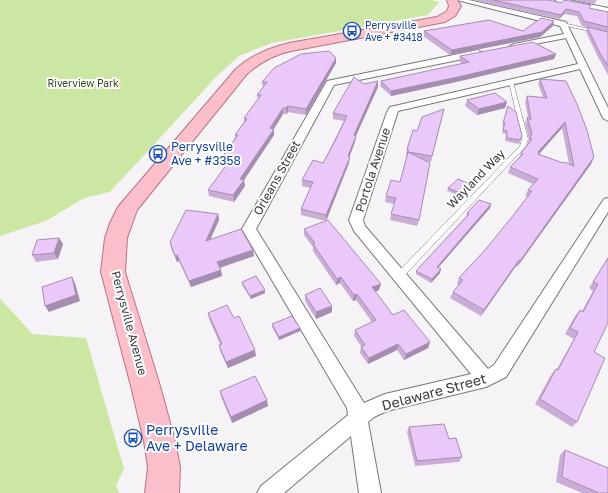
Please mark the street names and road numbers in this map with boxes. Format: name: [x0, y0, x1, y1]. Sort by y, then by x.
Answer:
street label: Portola Avenue: [352, 126, 393, 214]
street label: Orleans Street: [250, 138, 303, 218]
street label: Wayland Way: [444, 146, 508, 212]
street label: Perrysville Avenue: [108, 269, 151, 377]
street label: Delaware Street: [380, 369, 488, 414]

